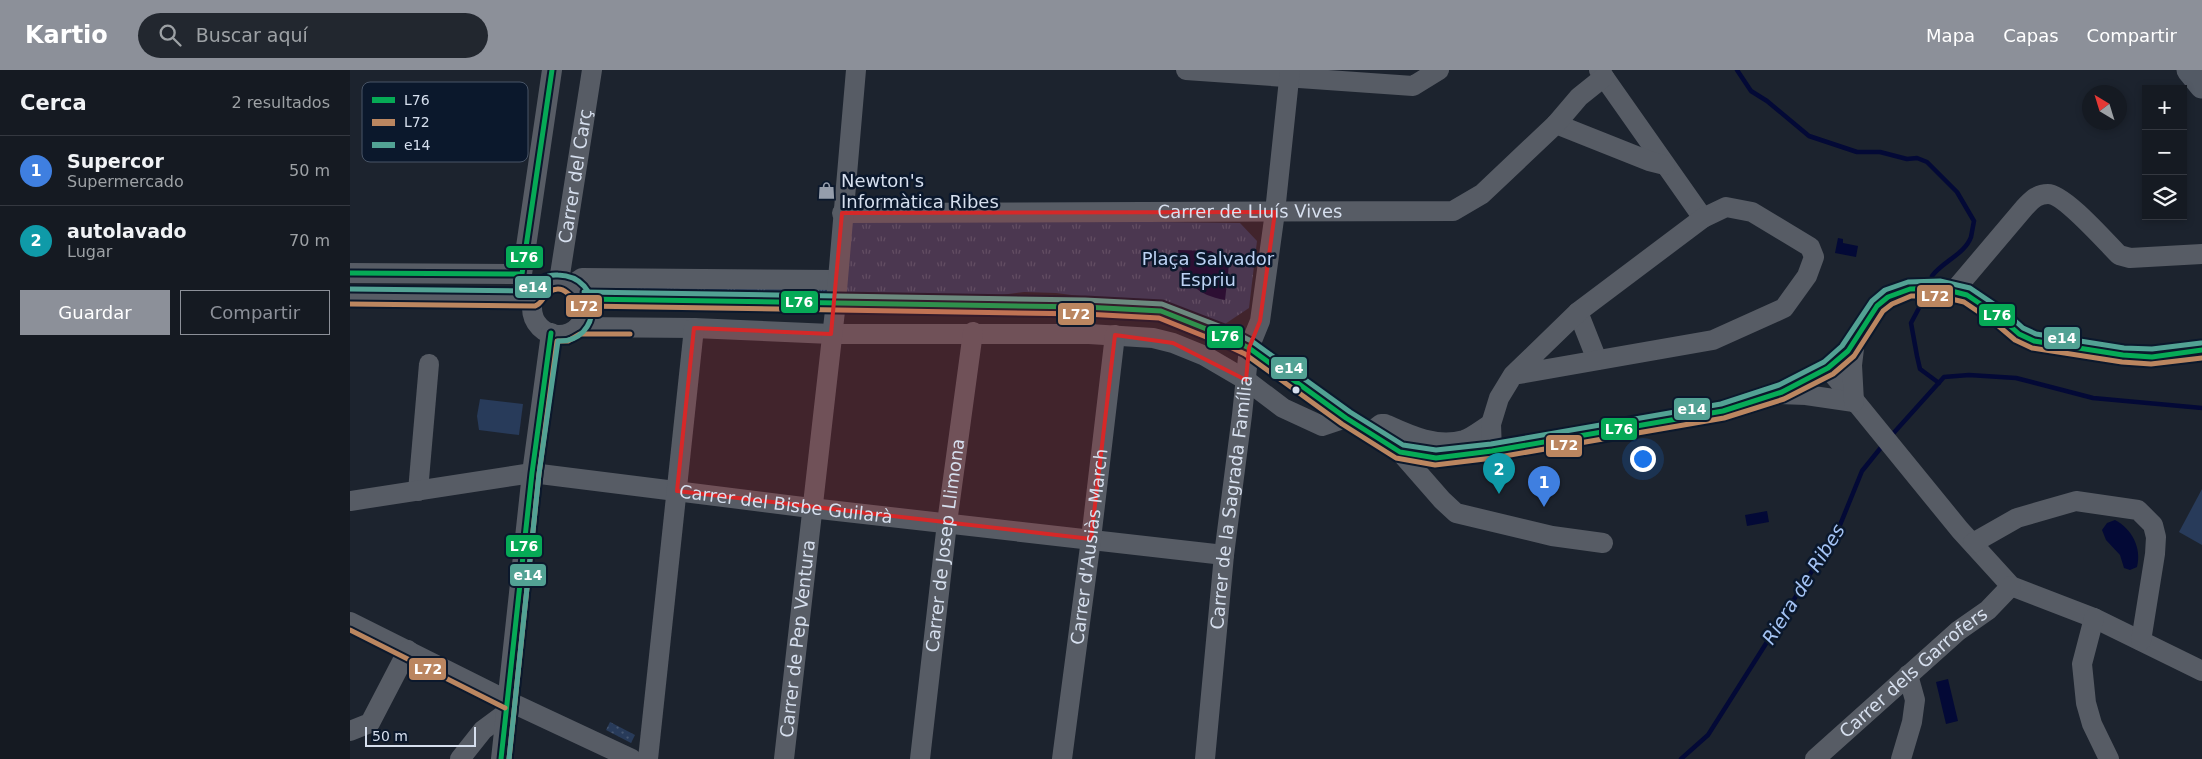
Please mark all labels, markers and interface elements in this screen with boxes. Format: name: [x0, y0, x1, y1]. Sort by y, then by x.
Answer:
search box: [138, 13, 488, 58]
text: Kartio: [25, 21, 108, 49]
icon: search: [156, 21, 184, 49]
text: Buscar aquí: [196, 24, 308, 46]
text: Mapa: [1926, 25, 1975, 46]
text: Capas: [2003, 25, 2059, 46]
text: Compartir: [2087, 25, 2177, 46]
legend: [362, 82, 528, 162]
north arrow: [2082, 85, 2127, 130]
map controls: [2142, 85, 2187, 220]
button: +: [2142, 85, 2187, 130]
text: Cerca: [20, 91, 87, 115]
text: L76: [404, 92, 430, 108]
text: 2 resultados: [231, 93, 330, 112]
street label: Carrer del Carç: [554, 108, 596, 245]
text: L72: [404, 114, 430, 130]
button: −: [2142, 130, 2187, 175]
text: e14: [404, 137, 431, 153]
text: Supercor: [67, 150, 164, 172]
text: 1: [30, 161, 42, 180]
text: 50 m: [289, 161, 330, 180]
place label: Newton's Informàtica Ribes: [841, 170, 999, 212]
text: Supermercado: [67, 172, 184, 191]
button: layers: [2142, 175, 2187, 220]
shop icon: Newton's Informàtica Ribes: [817, 181, 837, 201]
street label: Carrer de Lluís Vives: [1158, 200, 1342, 222]
text: autolavado: [67, 220, 187, 242]
text: 2: [30, 231, 42, 250]
text: 70 m: [289, 231, 330, 250]
text: Lugar: [67, 242, 112, 261]
line badge: L76: [505, 245, 544, 269]
park label: Plaça Salvador Espriu: [1142, 248, 1275, 290]
text: L76: [510, 249, 538, 265]
line badge: e14: [514, 275, 552, 299]
text: e14: [519, 279, 548, 295]
line badge: L72: [1916, 284, 1954, 308]
text: L72: [1921, 288, 1949, 304]
button: Guardar: [20, 290, 170, 335]
button: Compartir: [180, 290, 330, 335]
line badge: L76: [780, 290, 819, 314]
line badge: L72: [565, 294, 603, 318]
text: L76: [785, 294, 813, 310]
text: L72: [570, 298, 598, 314]
line badge: L72: [1057, 302, 1095, 326]
line badge: L76: [1978, 303, 2016, 327]
text: L72: [1062, 306, 1090, 322]
text: L76: [1983, 307, 2011, 323]
line badge: L76: [1206, 325, 1244, 349]
line badge: e14: [2043, 326, 2081, 350]
text: L76: [1211, 328, 1239, 344]
text: e14: [2048, 330, 2077, 346]
line badge: e14: [1270, 356, 1308, 380]
text: e14: [1275, 360, 1304, 376]
street label: Carrer de la Sagrada Família: [1206, 374, 1256, 630]
unlabelled marker: [1291, 385, 1301, 395]
line badge: e14: [1673, 397, 1711, 421]
text: e14: [1678, 401, 1707, 417]
line badge: L76: [1600, 417, 1638, 441]
text: L76: [1605, 421, 1633, 437]
line badge: L72: [1545, 434, 1583, 458]
street label: Carrer de Josep Llimona: [921, 437, 968, 653]
text: L72: [1550, 437, 1578, 453]
your location: [1630, 446, 1656, 472]
street label: Carrer d'Ausiàs March: [1066, 447, 1112, 646]
pin: 2: [1483, 453, 1515, 494]
pin: 1: [1528, 466, 1560, 507]
street label: Carrer del Bisbe Guilarà: [678, 481, 894, 527]
water label: Riera de Ribes: [1757, 520, 1849, 648]
line badge: L76: [505, 534, 543, 558]
text: L76: [510, 538, 538, 554]
street label: Carrer de Pep Ventura: [776, 539, 819, 739]
line badge: e14: [509, 563, 547, 587]
text: e14: [514, 567, 543, 583]
street label: Carrer dels Garrofers: [1835, 603, 1991, 742]
line badge: L72: [408, 657, 447, 681]
text: L72: [414, 661, 442, 677]
scale bar: [365, 724, 476, 747]
text: 50 m: [372, 728, 408, 744]

